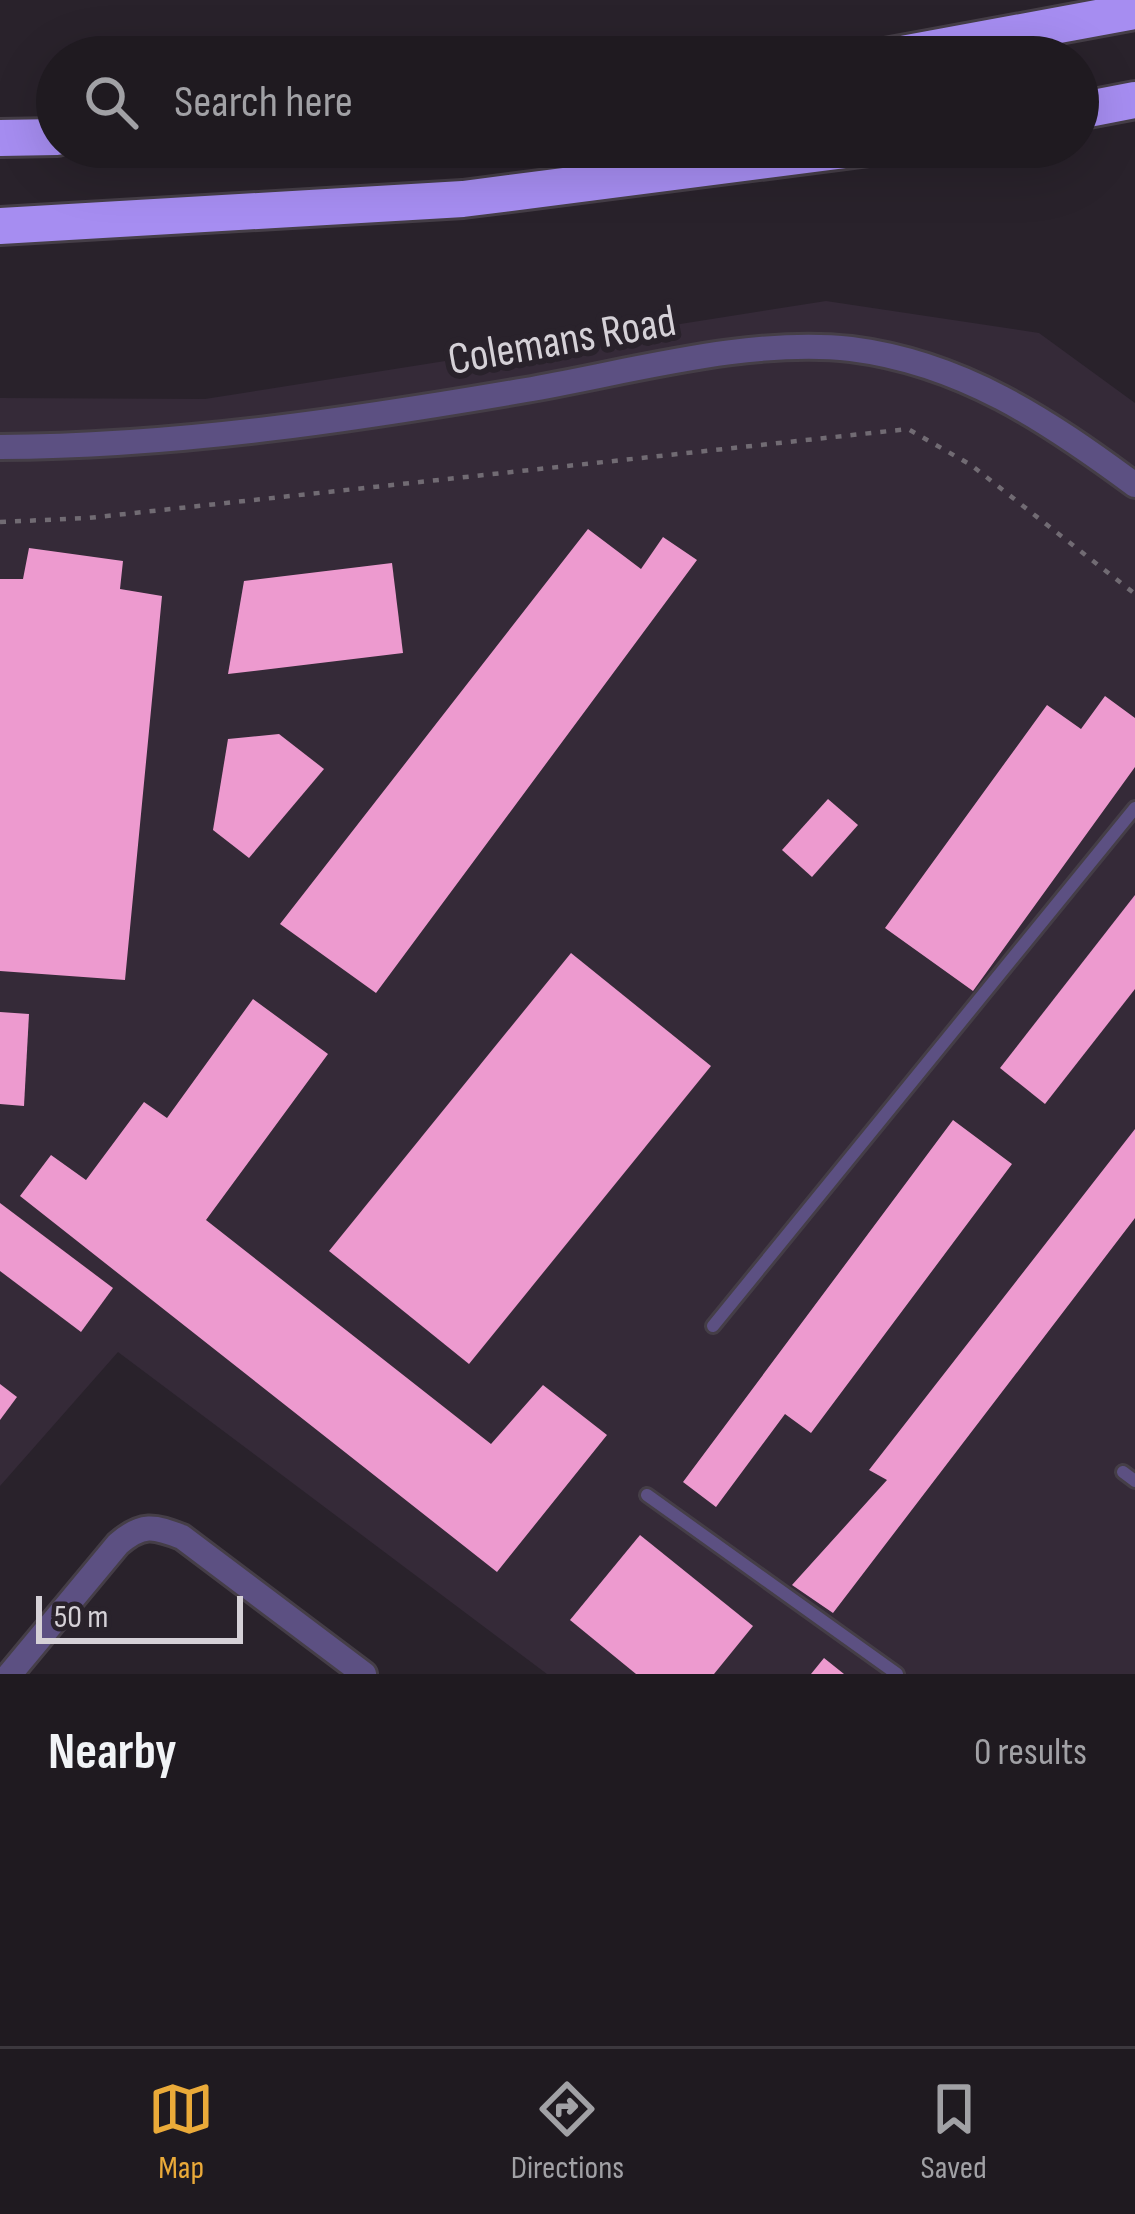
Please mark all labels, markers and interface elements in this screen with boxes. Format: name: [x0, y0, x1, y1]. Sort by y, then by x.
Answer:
search box: [36, 36, 1099, 168]
icon: search: [78, 69, 144, 135]
text: Search here: [174, 75, 353, 130]
street label: Colemans Road: [444, 294, 680, 388]
scale bar: [36, 1590, 243, 1643]
text: 50 m: [54, 1597, 108, 1637]
text: Nearby: [48, 1722, 177, 1783]
text: 0 results: [974, 1729, 1087, 1776]
tab: Map: [148, 2076, 214, 2188]
tab: Directions: [511, 2076, 624, 2188]
tab: Saved: [921, 2076, 987, 2188]

